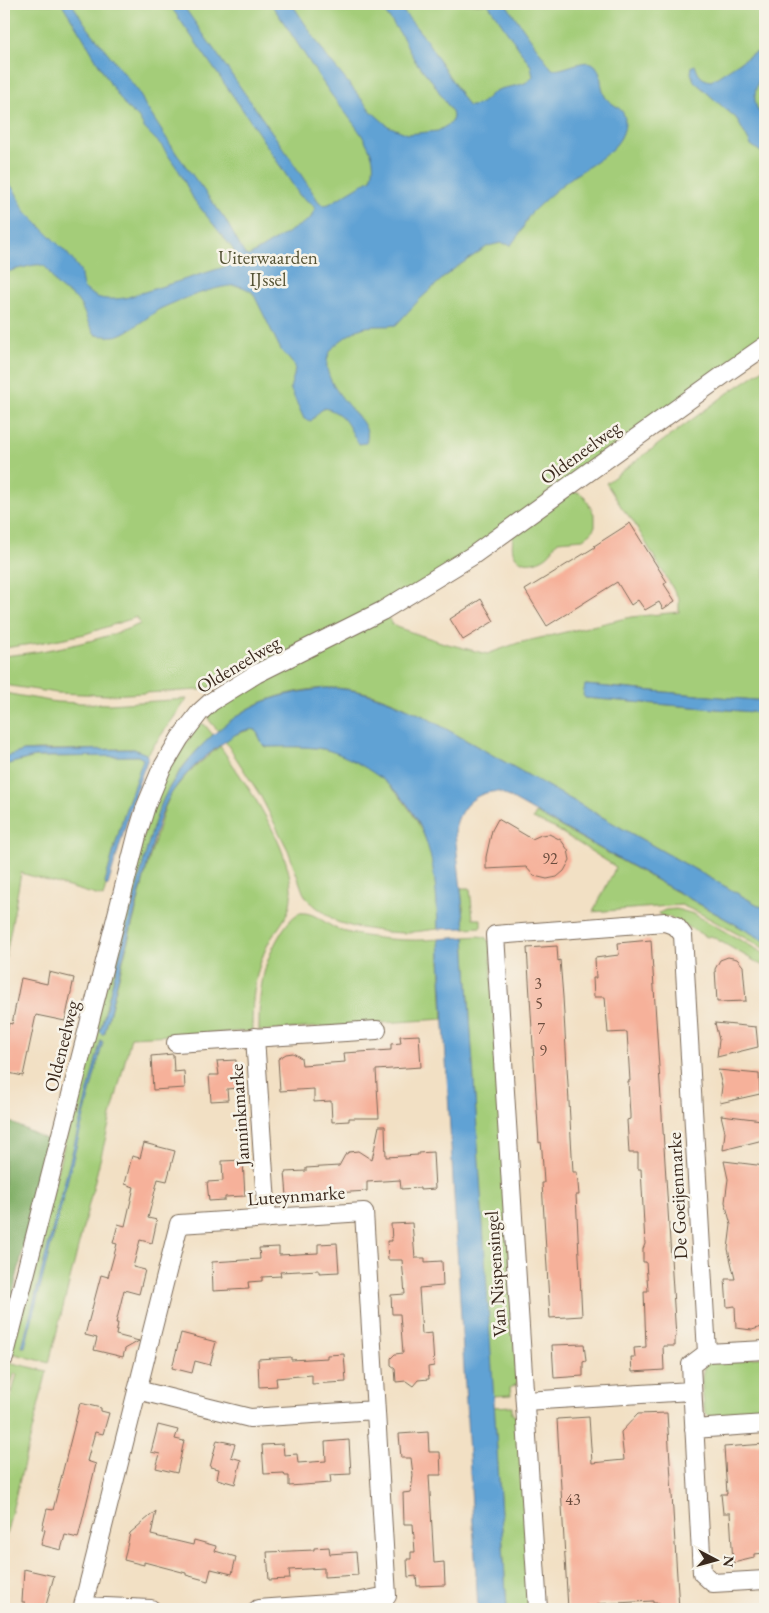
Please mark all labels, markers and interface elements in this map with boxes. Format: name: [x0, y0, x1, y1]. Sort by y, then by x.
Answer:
park label: Uiterwaarden IJssel: [218, 245, 318, 292]
street label: Oldeneelweg: [535, 414, 626, 490]
street label: Oldeneelweg: [192, 629, 285, 699]
house number: 92: [542, 848, 558, 869]
house number: 3: [534, 973, 542, 994]
house number: 5: [535, 993, 543, 1014]
street label: Oldeneelweg: [38, 997, 85, 1095]
house number: 7: [537, 1018, 545, 1039]
house number: 9: [539, 1040, 547, 1061]
street label: Janninkmarke: [223, 1063, 256, 1169]
street label: De Goeijenmarke: [662, 1132, 693, 1260]
street label: Luteynmarke: [246, 1180, 346, 1211]
street label: Van Nispensingel: [479, 1210, 512, 1338]
house number: 43: [565, 1489, 581, 1510]
north arrow: [692, 1536, 742, 1586]
text: N: [719, 1555, 738, 1569]

